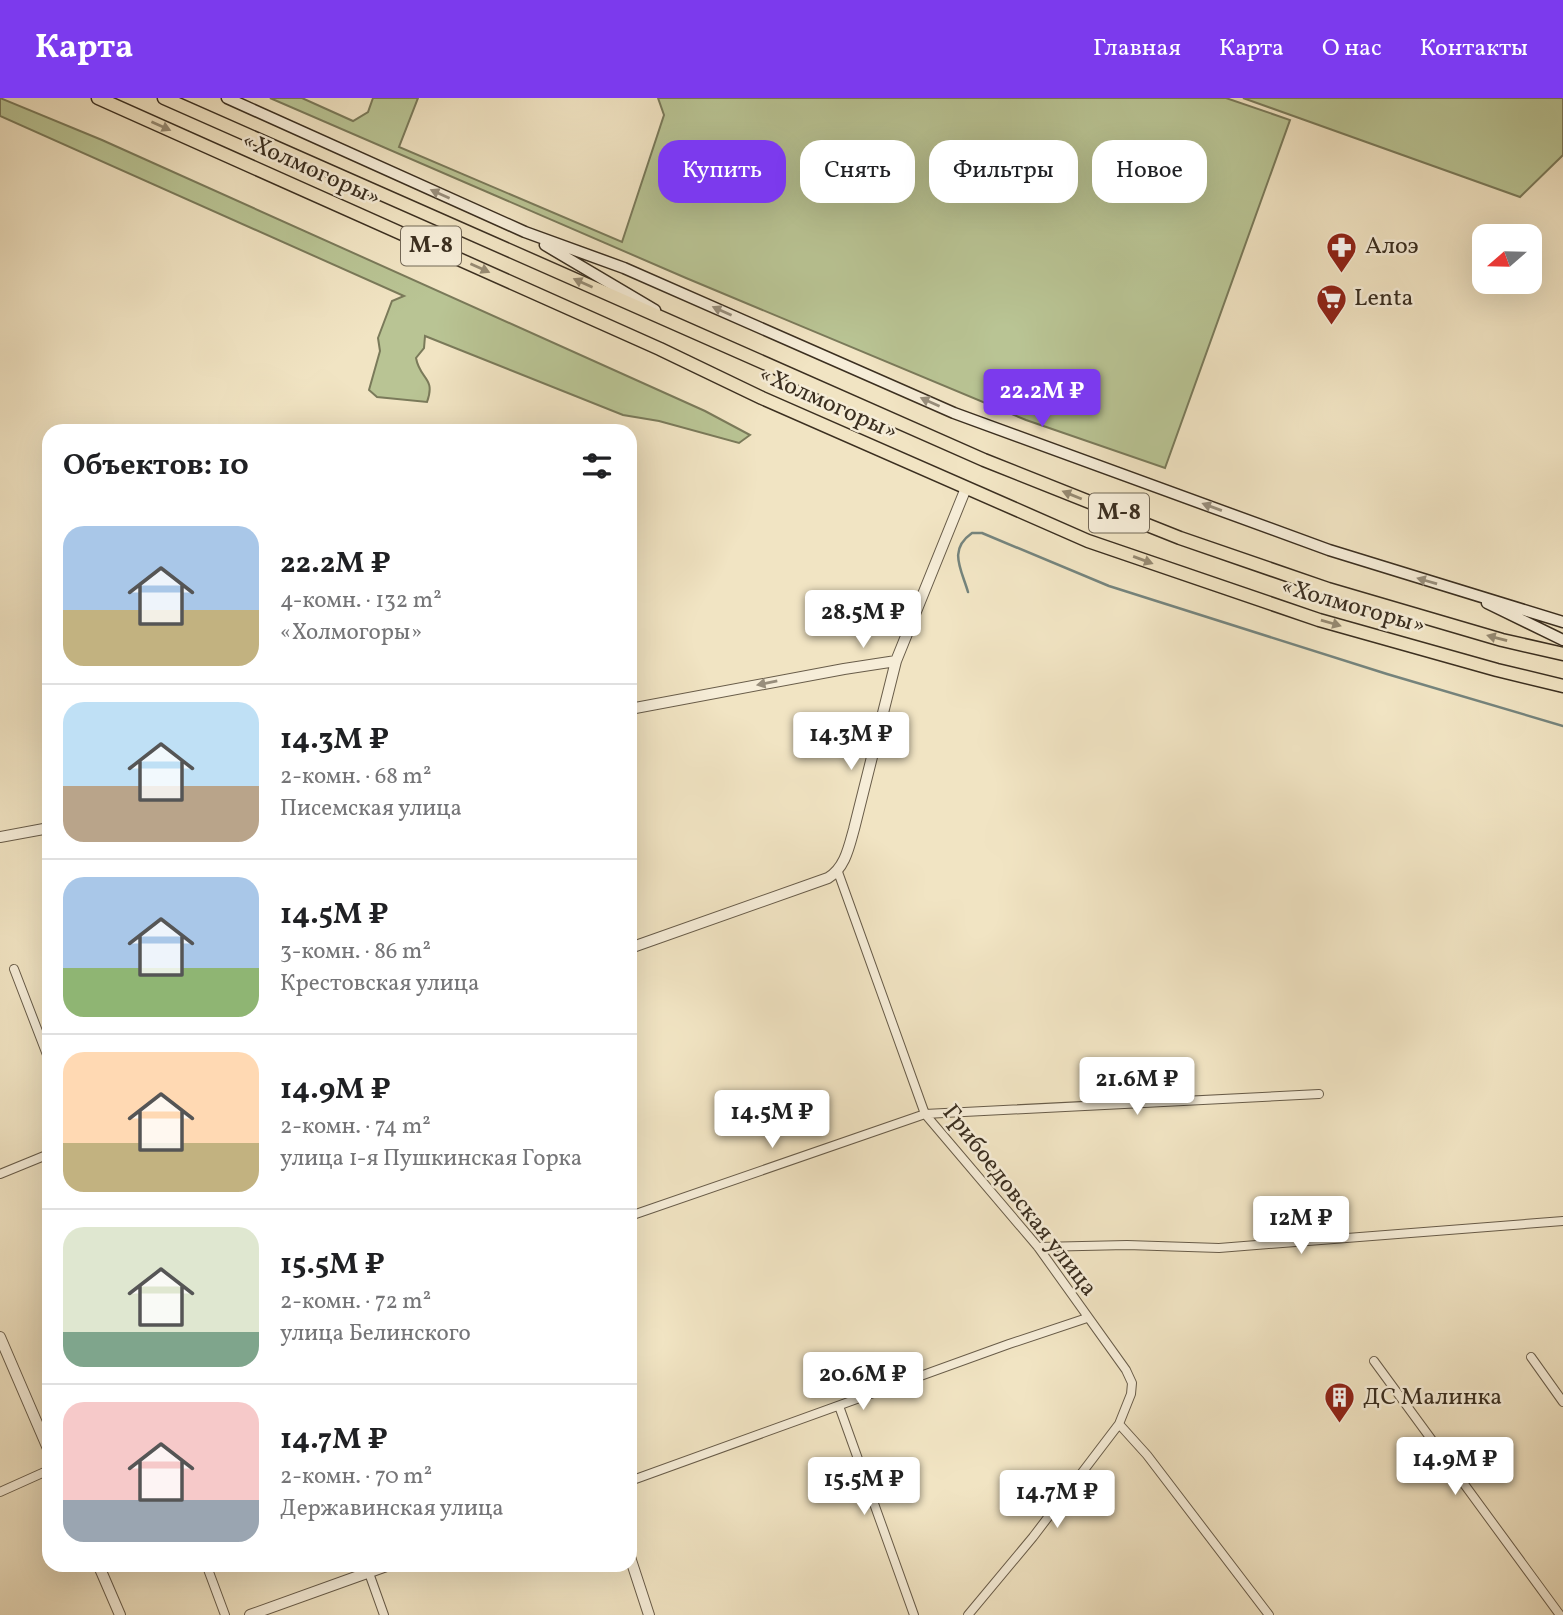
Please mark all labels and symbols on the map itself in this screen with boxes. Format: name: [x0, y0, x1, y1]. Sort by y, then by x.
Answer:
one-way arrow: [151, 120, 171, 132]
street label: «Холмогоры»: [236, 124, 386, 216]
one-way arrow: [430, 188, 451, 199]
north arrow: [1472, 224, 1542, 294]
road number: М-8: [401, 226, 461, 266]
pharmacy icon: Алоэ: [1325, 230, 1359, 274]
place label: Алоэ: [1365, 230, 1419, 264]
one-way arrow: [470, 263, 491, 274]
one-way arrow: [572, 277, 593, 288]
supermarket icon: Lenta: [1314, 282, 1348, 326]
place label: Lenta: [1354, 282, 1414, 316]
one-way arrow: [712, 305, 732, 317]
street label: «Холмогоры»: [753, 358, 903, 450]
pin: 22.2M ₽: [977, 370, 1107, 429]
one-way arrow: [920, 396, 940, 408]
one-way arrow: [1062, 489, 1083, 500]
road number: М-8: [1089, 494, 1149, 532]
one-way arrow: [1202, 501, 1223, 512]
one-way arrow: [1132, 555, 1153, 566]
street label: «Холмогоры»: [1277, 570, 1429, 644]
one-way arrow: [1417, 576, 1438, 586]
pin: 28.5M ₽: [798, 590, 928, 650]
one-way arrow: [1320, 618, 1342, 629]
one-way arrow: [1485, 632, 1507, 643]
one-way arrow: [756, 678, 778, 689]
pin: 14.3M ₽: [786, 712, 916, 772]
pin: 21.6M ₽: [1072, 1058, 1202, 1117]
pin: 14.5M ₽: [707, 1090, 837, 1150]
street label: Грибоедовская улица: [933, 1098, 1105, 1304]
pin: 12M ₽: [1252, 1196, 1350, 1256]
pin: 20.6M ₽: [798, 1352, 928, 1412]
building icon: ДС Малинка: [1323, 1381, 1357, 1425]
place label: ДС Малинка: [1363, 1381, 1502, 1415]
pin: 14.9M ₽: [1390, 1438, 1520, 1497]
pin: 15.5M ₽: [799, 1458, 929, 1517]
pin: 14.7M ₽: [992, 1470, 1122, 1530]

